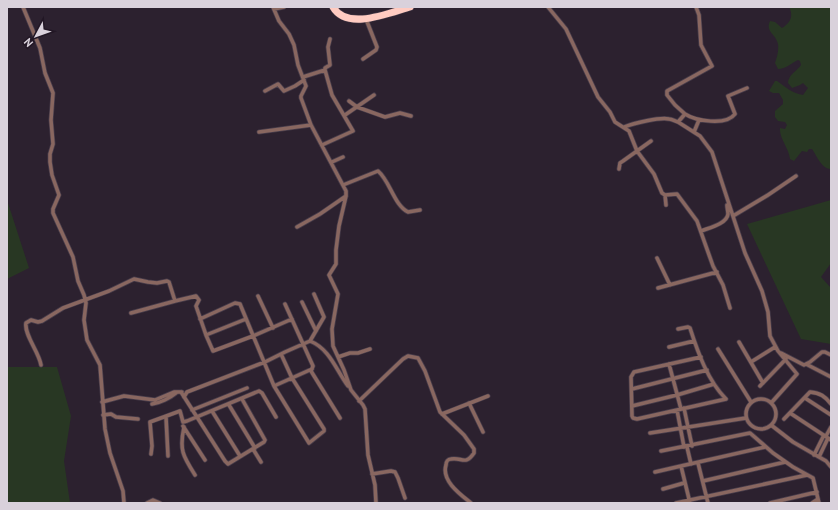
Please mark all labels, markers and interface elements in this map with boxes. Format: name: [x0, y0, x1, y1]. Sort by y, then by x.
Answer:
north arrow: [16, 16, 56, 56]
text: N: [21, 35, 36, 50]

